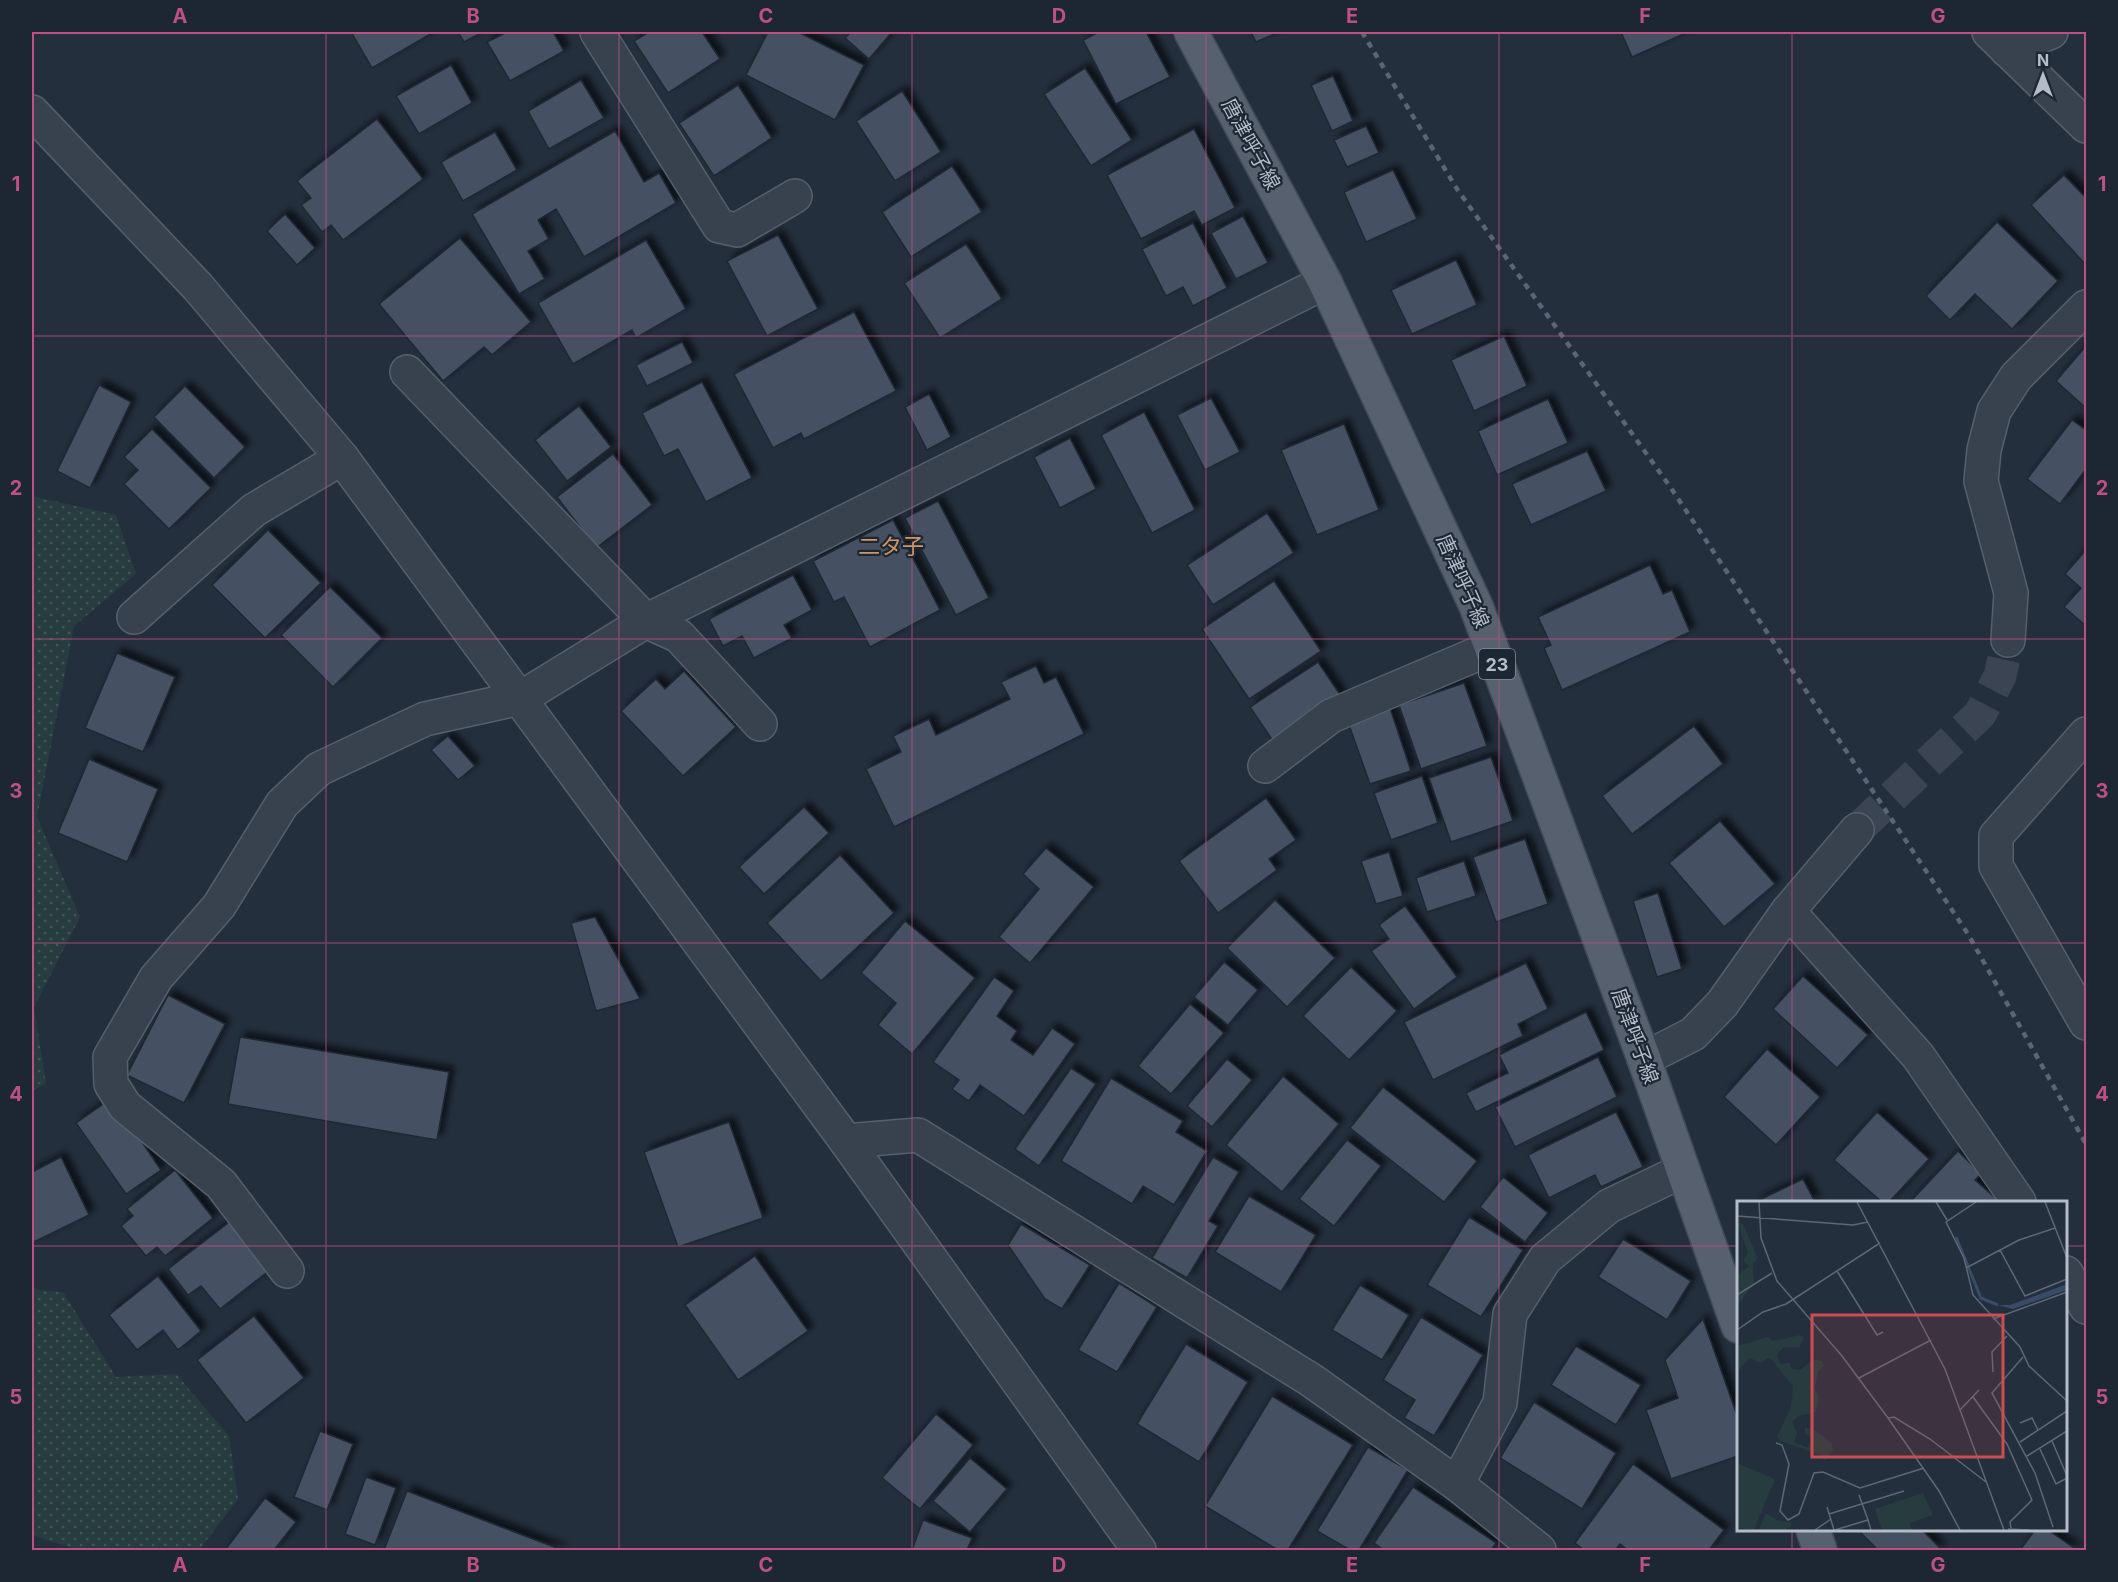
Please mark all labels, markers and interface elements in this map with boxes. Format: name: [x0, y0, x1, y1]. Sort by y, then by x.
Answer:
text: A: [173, 4, 188, 28]
text: B: [466, 4, 480, 28]
text: C: [759, 4, 773, 28]
text: D: [1052, 4, 1066, 28]
text: E: [1346, 4, 1358, 28]
text: F: [1639, 4, 1651, 28]
text: G: [1930, 4, 1946, 28]
north arrow: [2013, 45, 2073, 105]
text: N: [2037, 50, 2049, 70]
street label: 唐津呼子線: [1217, 94, 1285, 194]
text: 1: [12, 172, 20, 196]
text: 1: [2098, 172, 2106, 196]
text: 2: [10, 476, 22, 500]
text: 2: [2096, 476, 2108, 500]
street label: 唐津呼子線: [1432, 530, 1494, 632]
district label: 二タ子: [858, 533, 924, 559]
road number: 23: [1479, 649, 1515, 679]
text: 3: [10, 779, 22, 803]
text: 3: [2096, 779, 2108, 803]
street label: 唐津呼子線: [1607, 985, 1663, 1087]
text: 4: [9, 1082, 23, 1106]
text: 4: [2095, 1082, 2109, 1106]
inset map: [1737, 1201, 2067, 1531]
text: 5: [10, 1385, 22, 1409]
text: 5: [2096, 1385, 2108, 1409]
text: A: [173, 1553, 188, 1577]
text: B: [466, 1553, 480, 1577]
text: C: [759, 1553, 773, 1577]
text: D: [1052, 1553, 1066, 1577]
text: E: [1346, 1553, 1358, 1577]
text: F: [1639, 1553, 1651, 1577]
text: G: [1930, 1553, 1946, 1577]

